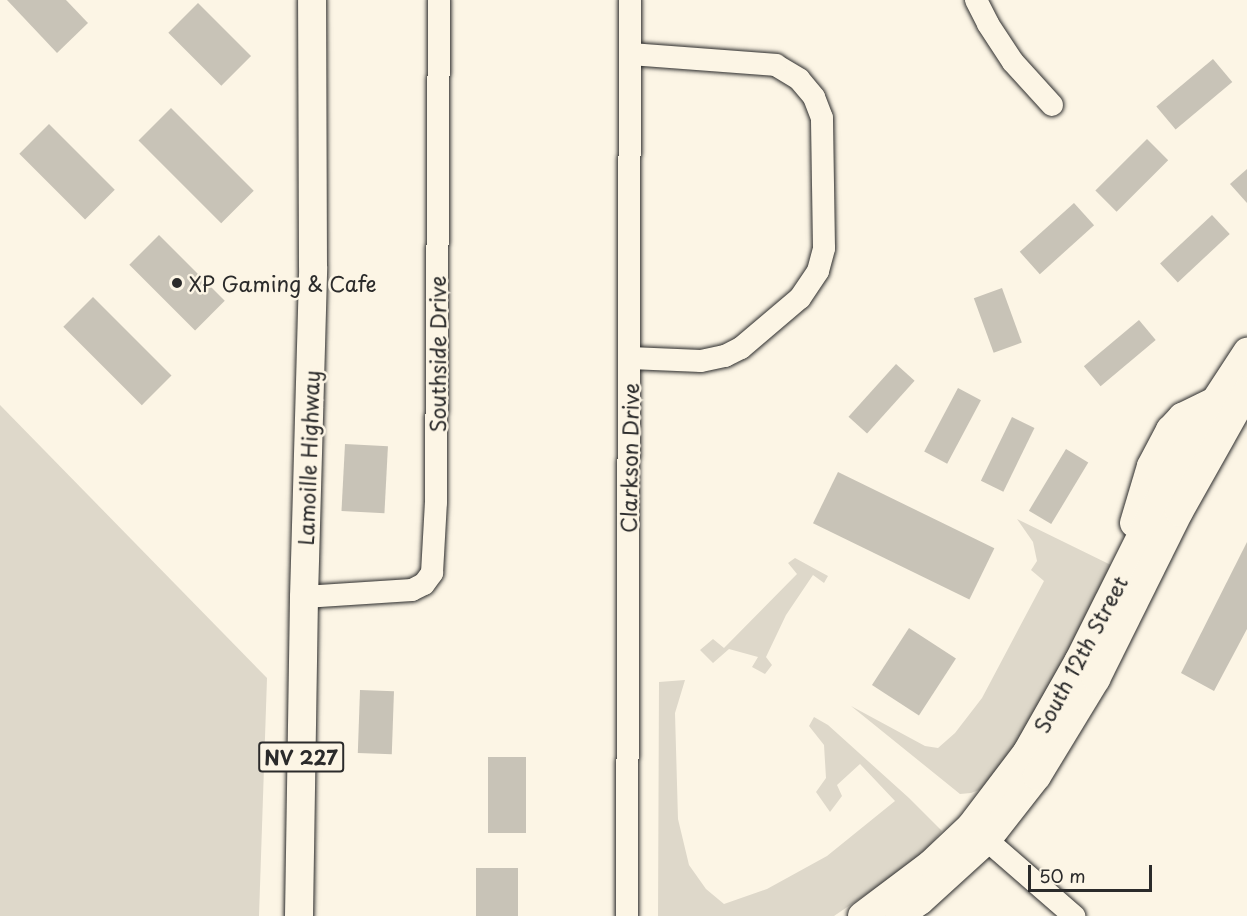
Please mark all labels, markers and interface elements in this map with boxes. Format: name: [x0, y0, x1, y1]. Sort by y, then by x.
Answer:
place label: XP Gaming & Cafe: [189, 270, 379, 296]
marker: XP Gaming & Cafe: [170, 276, 184, 290]
street label: Southside Drive: [424, 276, 450, 432]
street label: Lamoille Highway: [292, 369, 324, 547]
street label: Clarkson Drive: [615, 383, 643, 533]
street label: South 12th Street: [1027, 569, 1133, 739]
road number: NV 227: [258, 740, 344, 774]
scale bar: [1031, 853, 1156, 891]
text: 50 m: [1039, 862, 1086, 889]

